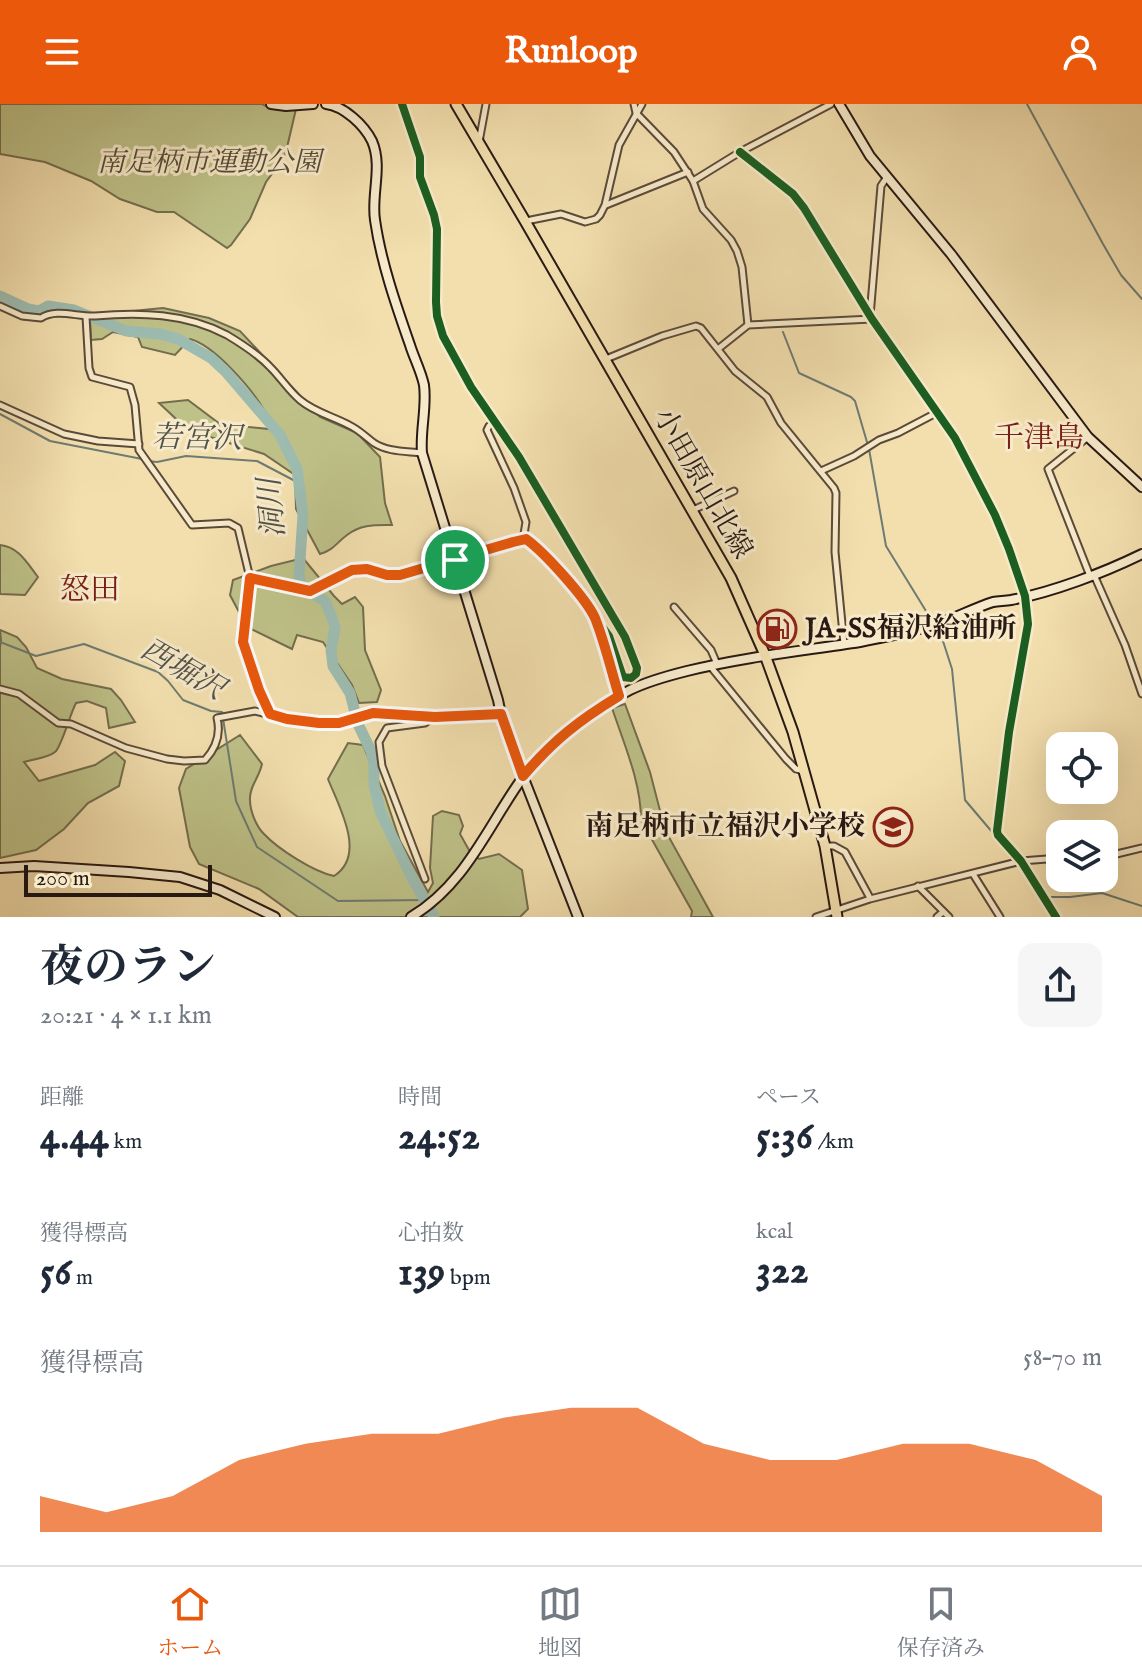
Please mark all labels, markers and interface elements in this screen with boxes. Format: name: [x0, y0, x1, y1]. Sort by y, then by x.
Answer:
text: Runloop: [504, 29, 638, 75]
icon: menu: [40, 30, 84, 74]
icon: person: [1058, 30, 1102, 74]
park label: 南足柄市運動公園: [97, 146, 325, 181]
street label: 小田原山北線: [645, 402, 759, 566]
water label: 若宮沢: [152, 419, 246, 459]
district label: 千津島: [994, 420, 1084, 458]
water label: 洞川: [251, 473, 295, 540]
pin: [421, 526, 489, 594]
icon: arrive: [433, 538, 477, 582]
district label: 怒田: [60, 572, 120, 610]
fuel station icon: JA-SS福沢給油所: [756, 608, 798, 650]
place label: JA-SS福沢給油所: [801, 612, 1016, 647]
water label: 西堀沢: [134, 631, 234, 711]
map controls: [1046, 732, 1118, 892]
button: locate: [1046, 732, 1118, 804]
school or university icon: 南足柄市立福沢小学校: [872, 806, 914, 848]
place label: 南足柄市立福沢小学校: [585, 810, 865, 845]
button: layers: [1046, 820, 1118, 892]
scale bar: [24, 861, 212, 897]
text: 200 m: [36, 865, 90, 893]
text: 夜のラン: [40, 941, 216, 997]
button: share: [1018, 943, 1102, 1027]
text: 20:21 · 4 × 1.1 km: [40, 999, 212, 1032]
text: 距離: [40, 1084, 84, 1112]
text: 時間: [398, 1084, 442, 1112]
text: ペース: [756, 1084, 821, 1112]
text: 4.44: [40, 1112, 109, 1163]
text: 24:52: [398, 1112, 480, 1163]
text: 5:36: [756, 1112, 813, 1163]
text: km: [109, 1128, 142, 1156]
text: /km: [813, 1128, 854, 1156]
text: kcal: [756, 1218, 793, 1246]
text: 獲得標高: [40, 1220, 128, 1248]
text: 心拍数: [398, 1220, 464, 1248]
text: 322: [756, 1246, 808, 1297]
text: 56: [40, 1248, 71, 1299]
text: 139: [398, 1248, 445, 1299]
text: m: [71, 1264, 93, 1292]
text: bpm: [445, 1264, 491, 1292]
text: 58–70 m: [1023, 1341, 1102, 1374]
text: 獲得標高: [40, 1347, 144, 1380]
tab: ホーム: [157, 1582, 223, 1663]
tab: 地図: [538, 1582, 582, 1663]
tab: 保存済み: [897, 1582, 985, 1663]

